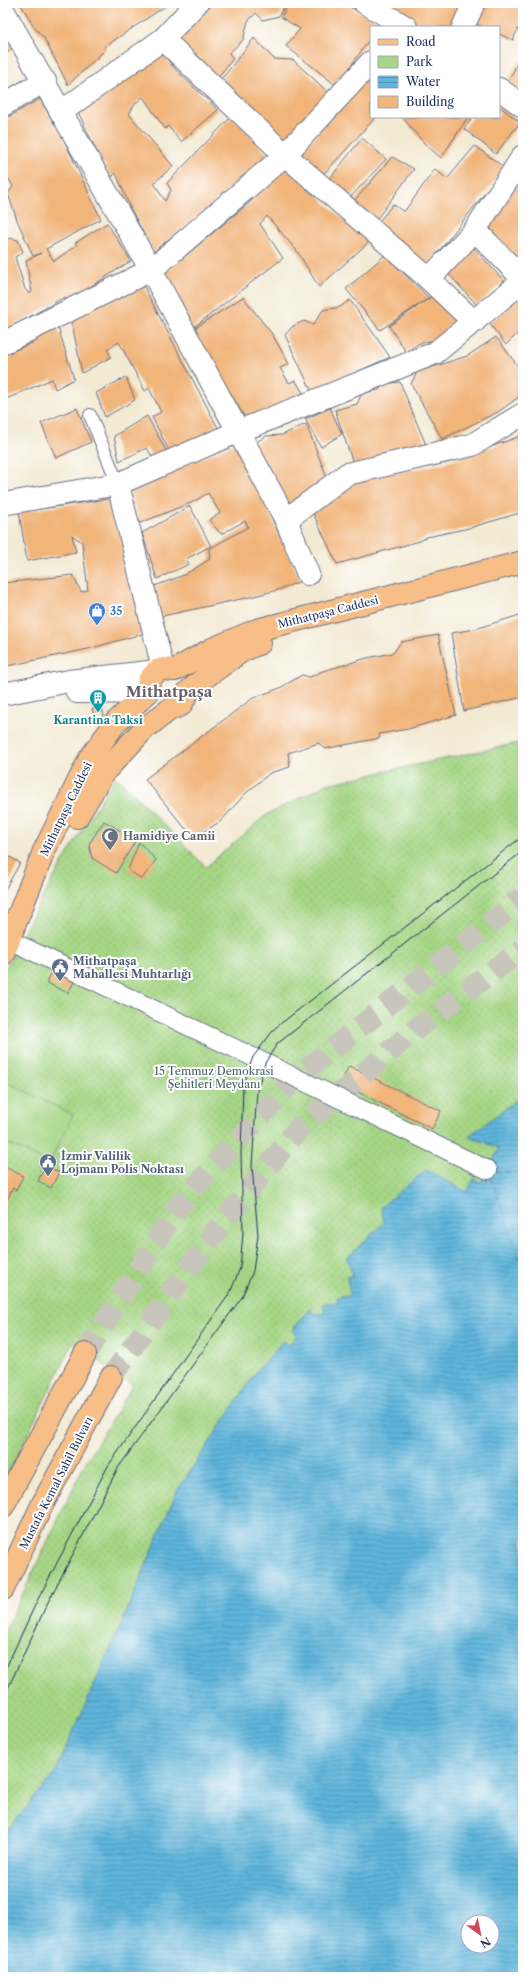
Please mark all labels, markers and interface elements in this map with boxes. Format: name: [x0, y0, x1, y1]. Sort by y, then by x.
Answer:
legend: [370, 26, 500, 118]
text: Road: [406, 34, 436, 49]
text: Park: [406, 54, 433, 69]
text: Water: [405, 74, 440, 89]
text: Building: [406, 94, 454, 109]
street label: Mithatpaşa Caddesi: [276, 593, 380, 631]
shop icon: 35: [87, 601, 107, 626]
place label: 35: [110, 604, 122, 618]
district label: Mithatpaşa: [126, 682, 213, 701]
building icon: Karantina Taksi: [88, 688, 108, 713]
place label: Karantina Taksi: [53, 713, 143, 727]
street label: Mithatpaşa Caddesi: [37, 759, 95, 858]
mosque icon: Hamidiye Camii: [100, 826, 120, 851]
place label: Hamidiye Camii: [123, 829, 215, 843]
place label: Mithatpaşa Mahallesi Muhtarlığı: [73, 954, 192, 981]
public building icon: Mithatpaşa Mahallesi Muhtarlığı: [50, 957, 70, 982]
park label: 15 Temmuz Demokrasi Şehitleri Meydanı: [154, 1064, 274, 1091]
place label: İzmir Valilik Lojmanı Polis Noktası: [61, 1149, 184, 1176]
public building icon: İzmir Valilik Lojmanı Polis Noktası: [38, 1152, 58, 1177]
street label: Mustafa Kemal Sahil Bulvarı: [16, 1414, 96, 1552]
north arrow: [460, 1914, 500, 1954]
text: N: [477, 1934, 493, 1951]

